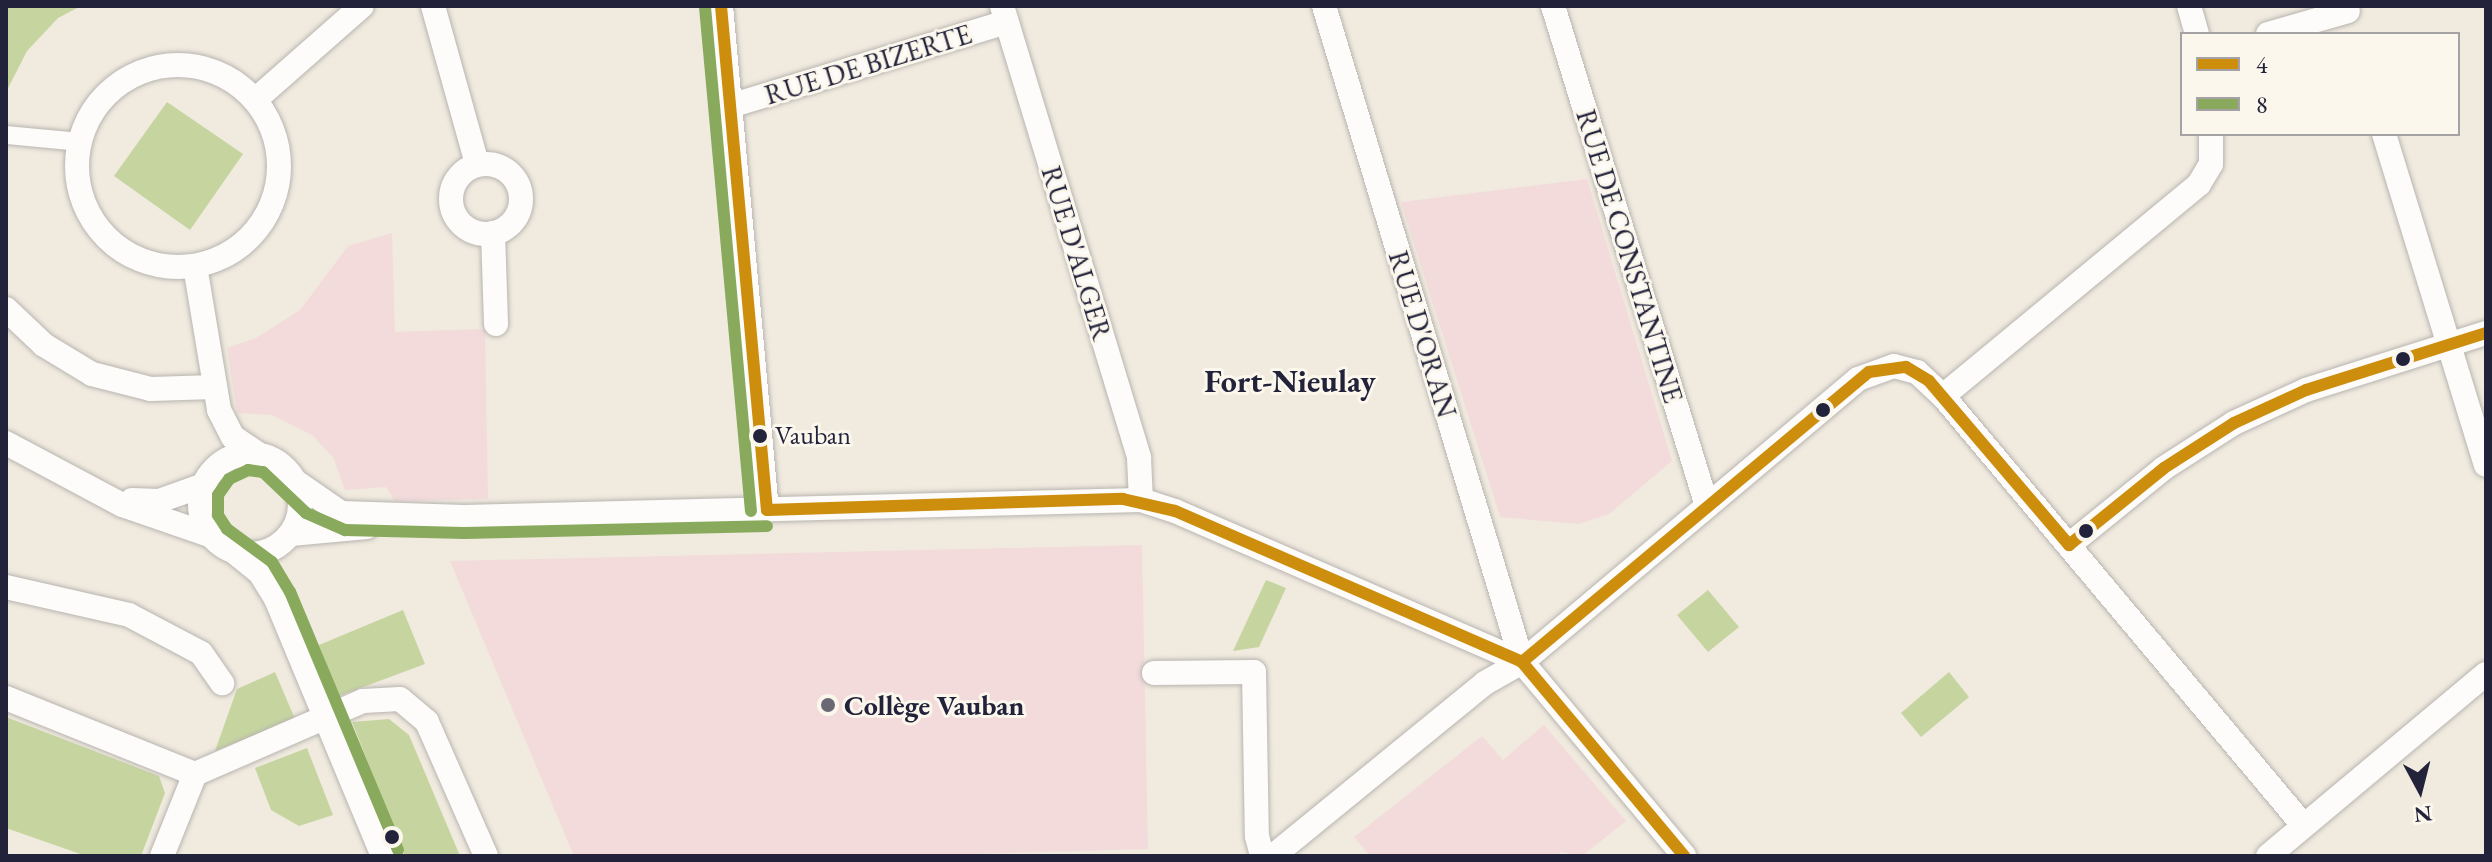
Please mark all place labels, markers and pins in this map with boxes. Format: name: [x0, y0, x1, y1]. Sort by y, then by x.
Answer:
unlabelled marker: [2395, 351, 2411, 367]
unlabelled marker: [1815, 402, 1831, 418]
place label: Vauban: [775, 420, 851, 452]
marker: Vauban: [752, 428, 768, 444]
unlabelled marker: [2078, 523, 2094, 539]
place label: Collège Vauban: [844, 688, 1024, 722]
marker: Collège Vauban: [819, 696, 837, 714]
unlabelled marker: [384, 829, 400, 845]

